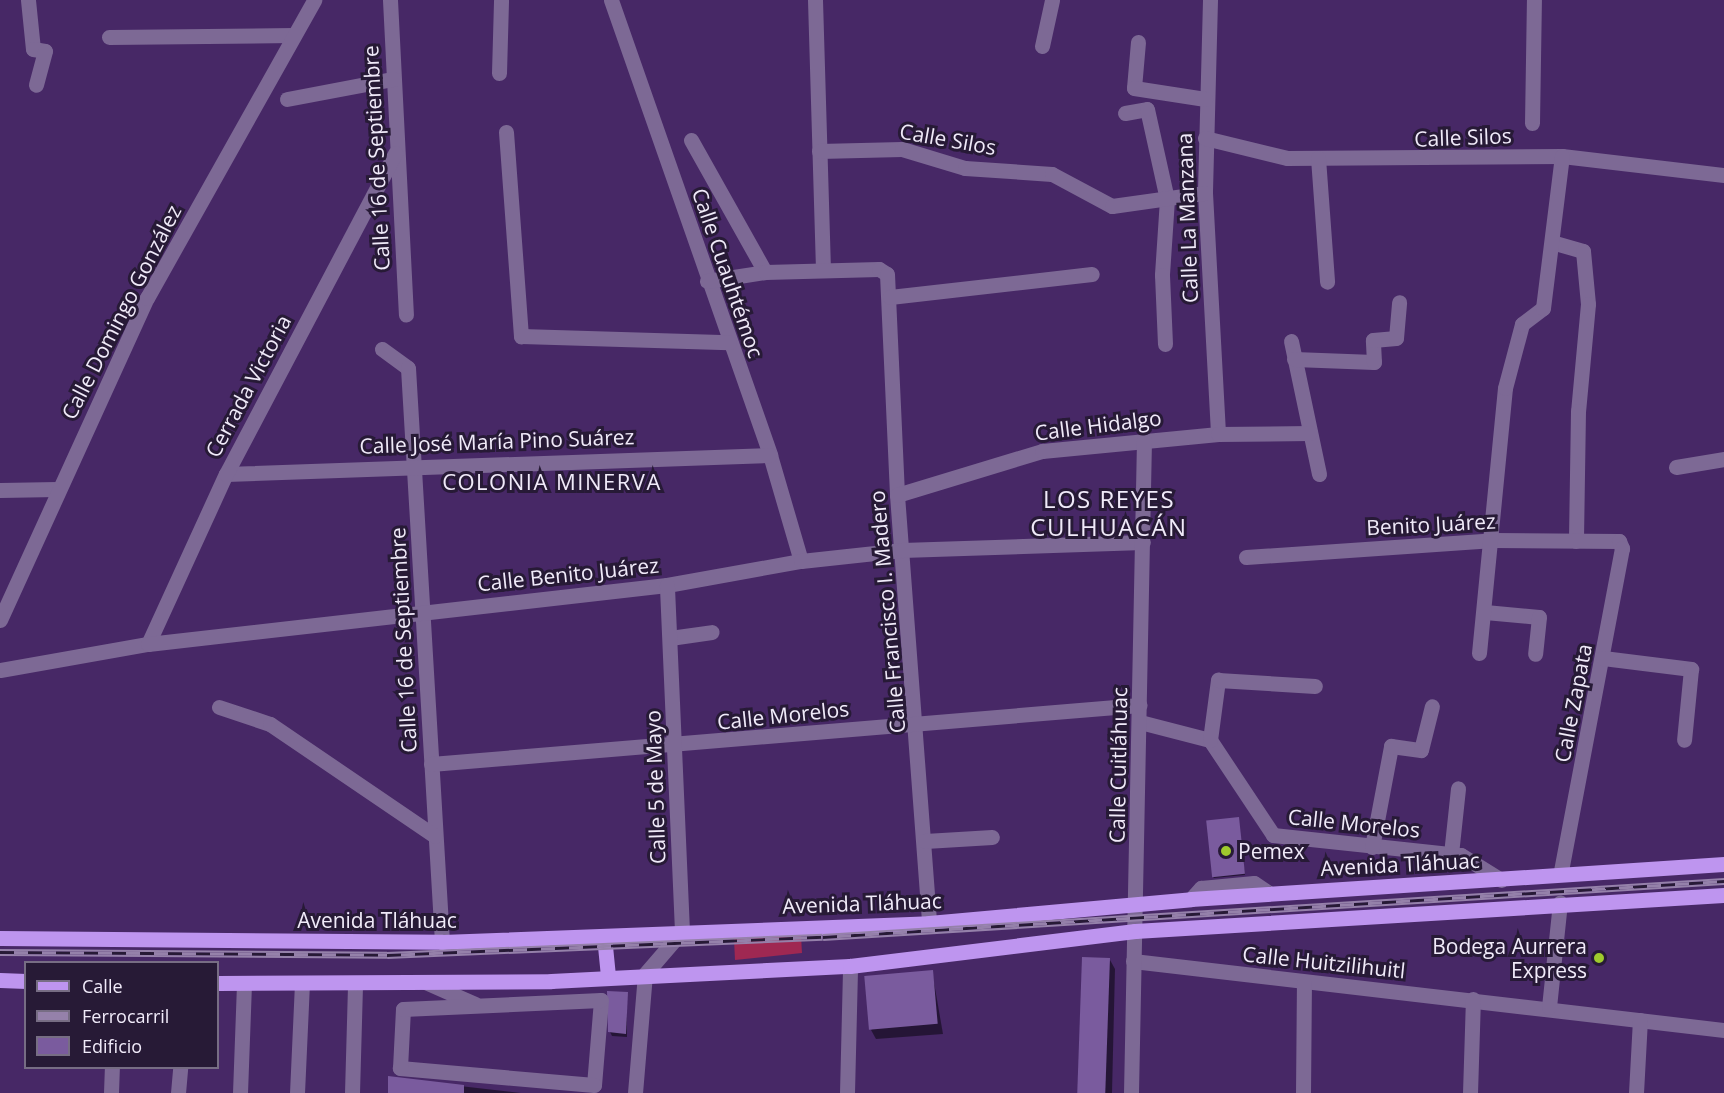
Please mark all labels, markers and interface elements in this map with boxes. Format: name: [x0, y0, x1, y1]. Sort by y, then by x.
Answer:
street label: Calle 16 de Septiembre: [358, 45, 394, 271]
street label: Calle Silos: [898, 118, 998, 160]
street label: Calle Silos: [1414, 123, 1512, 151]
street label: Calle La Manzana: [1171, 132, 1203, 304]
street label: Calle Cuauhtémoc: [687, 185, 769, 361]
street label: Calle Domingo González: [56, 201, 186, 423]
street label: Cerrada Victoria: [200, 311, 296, 461]
street label: Calle Hidalgo: [1033, 405, 1163, 445]
street label: Calle José María Pino Suárez: [359, 424, 635, 458]
district label: COLONIA MINERVA: [442, 469, 662, 495]
district label: LOS REYES CULHUACÁN: [1030, 485, 1188, 541]
street label: Calle Francisco I. Madero: [864, 490, 910, 734]
street label: Benito Juárez: [1366, 508, 1496, 540]
street label: Calle 16 de Septiembre: [385, 527, 421, 753]
street label: Calle Benito Juárez: [476, 552, 660, 596]
street label: Calle Zapata: [1549, 642, 1597, 764]
street label: Calle Cuitláhuac: [1104, 687, 1132, 843]
street label: Calle Morelos: [716, 696, 850, 734]
street label: Calle 5 de Mayo: [640, 710, 670, 864]
street label: Calle Morelos: [1287, 804, 1421, 842]
place label: Pemex: [1238, 838, 1305, 864]
marker: Pemex: [1219, 844, 1233, 858]
street label: Avenida Tláhuac: [1320, 847, 1480, 881]
street label: Avenida Tláhuac: [782, 888, 942, 918]
street label: Avenida Tláhuac: [297, 907, 457, 933]
place label: Bodega Aurrera Express: [1432, 933, 1587, 983]
street label: Calle Huitzilihuitl: [1241, 941, 1407, 983]
marker: Bodega Aurrera Express: [1592, 951, 1606, 965]
legend: [24, 961, 219, 1069]
text: Calle: [82, 974, 123, 998]
text: Ferrocarril: [82, 1004, 169, 1028]
text: Edificio: [82, 1034, 142, 1058]

